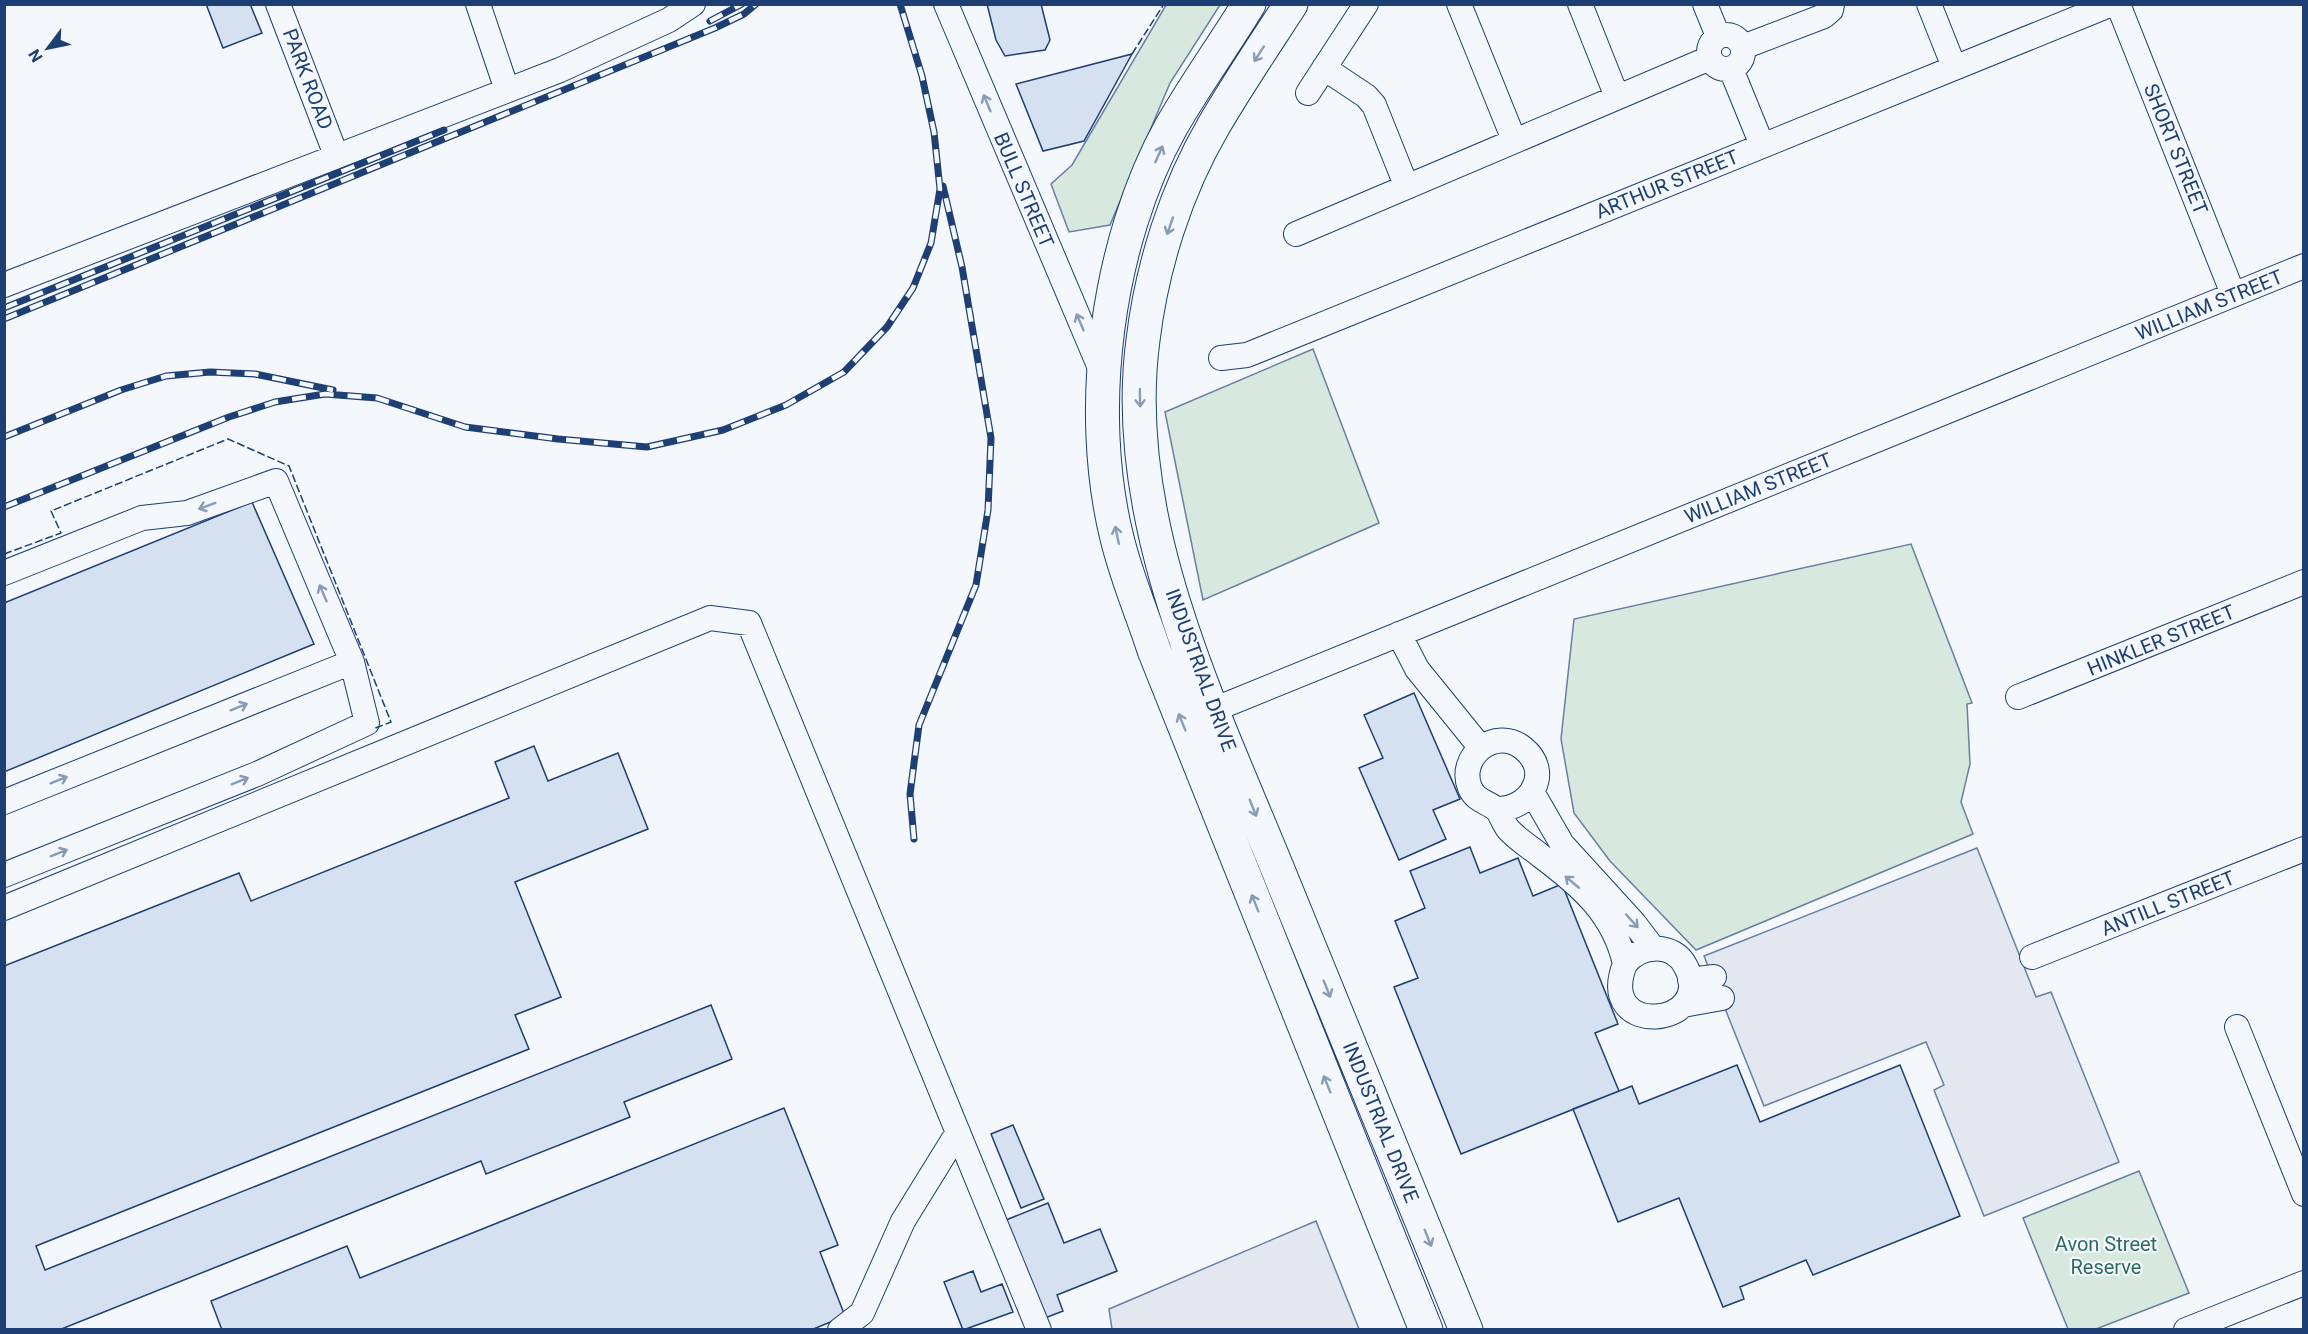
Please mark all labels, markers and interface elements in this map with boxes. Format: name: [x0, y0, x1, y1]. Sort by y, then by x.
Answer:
north arrow: [18, 18, 78, 78]
street label: PARK ROAD: [278, 25, 338, 133]
one-way arrow: [1253, 45, 1265, 62]
text: N: [25, 46, 47, 66]
street label: SHORT STREET: [2139, 80, 2213, 218]
one-way arrow: [981, 95, 992, 113]
street label: BULL STREET: [989, 129, 1059, 251]
street label: ARTHUR STREET: [1592, 144, 1742, 224]
one-way arrow: [1154, 146, 1165, 164]
one-way arrow: [1163, 216, 1174, 235]
street label: WILLIAM STREET: [2132, 264, 2286, 345]
one-way arrow: [1074, 313, 1085, 331]
one-way arrow: [1134, 387, 1146, 407]
street label: WILLIAM STREET: [1681, 447, 1835, 528]
one-way arrow: [198, 501, 217, 512]
one-way arrow: [1111, 525, 1122, 545]
one-way arrow: [317, 585, 328, 603]
street label: INDUSTRIAL DRIVE: [1160, 585, 1242, 755]
street label: HINKLER STREET: [2084, 599, 2238, 681]
one-way arrow: [230, 701, 248, 712]
one-way arrow: [1176, 713, 1187, 732]
one-way arrow: [49, 774, 67, 785]
one-way arrow: [230, 774, 249, 785]
one-way arrow: [1248, 798, 1259, 817]
one-way arrow: [49, 847, 68, 858]
street label: ANTILL STREET: [2098, 865, 2238, 941]
one-way arrow: [1564, 876, 1580, 889]
one-way arrow: [1248, 894, 1259, 913]
one-way arrow: [1625, 913, 1639, 928]
one-way arrow: [1322, 979, 1333, 997]
street label: INDUSTRIAL DRIVE: [1338, 1038, 1424, 1206]
one-way arrow: [1321, 1075, 1332, 1094]
one-way arrow: [1423, 1228, 1434, 1246]
park label: Avon Street Reserve: [2055, 1232, 2157, 1279]

